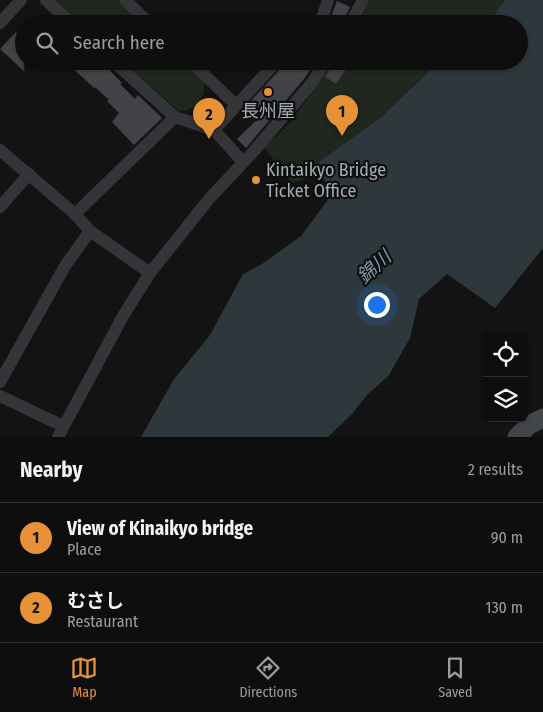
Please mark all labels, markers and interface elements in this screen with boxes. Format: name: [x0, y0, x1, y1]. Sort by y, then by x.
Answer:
search box: [15, 15, 528, 70]
icon: search: [33, 29, 61, 57]
text: Search here: [73, 31, 165, 54]
marker: 長州屋: [262, 86, 274, 98]
pin: 1: [326, 95, 358, 136]
pin: 2: [193, 98, 225, 139]
place label: 長州屋: [241, 100, 295, 122]
place label: Kintaikyo Bridge Ticket Office: [266, 159, 386, 202]
marker: Kintaikyo Bridge Ticket Office: [250, 174, 262, 186]
water label: 錦川: [352, 244, 397, 288]
your location: [364, 292, 390, 318]
map controls: [483, 332, 528, 422]
button: locate: [483, 332, 528, 377]
button: layers: [483, 377, 528, 422]
text: Nearby: [20, 457, 82, 483]
text: 2 results: [468, 460, 523, 479]
text: View of Kinaikyo bridge: [67, 517, 253, 540]
text: 1: [33, 528, 39, 547]
text: 90 m: [491, 528, 523, 547]
text: Place: [67, 540, 102, 559]
text: むさし: [67, 589, 124, 612]
text: 2: [32, 598, 40, 617]
text: 130 m: [485, 598, 523, 617]
text: Restaurant: [67, 612, 138, 631]
tab: Map: [70, 654, 98, 701]
tab: Directions: [239, 654, 297, 701]
tab: Saved: [438, 654, 473, 701]

